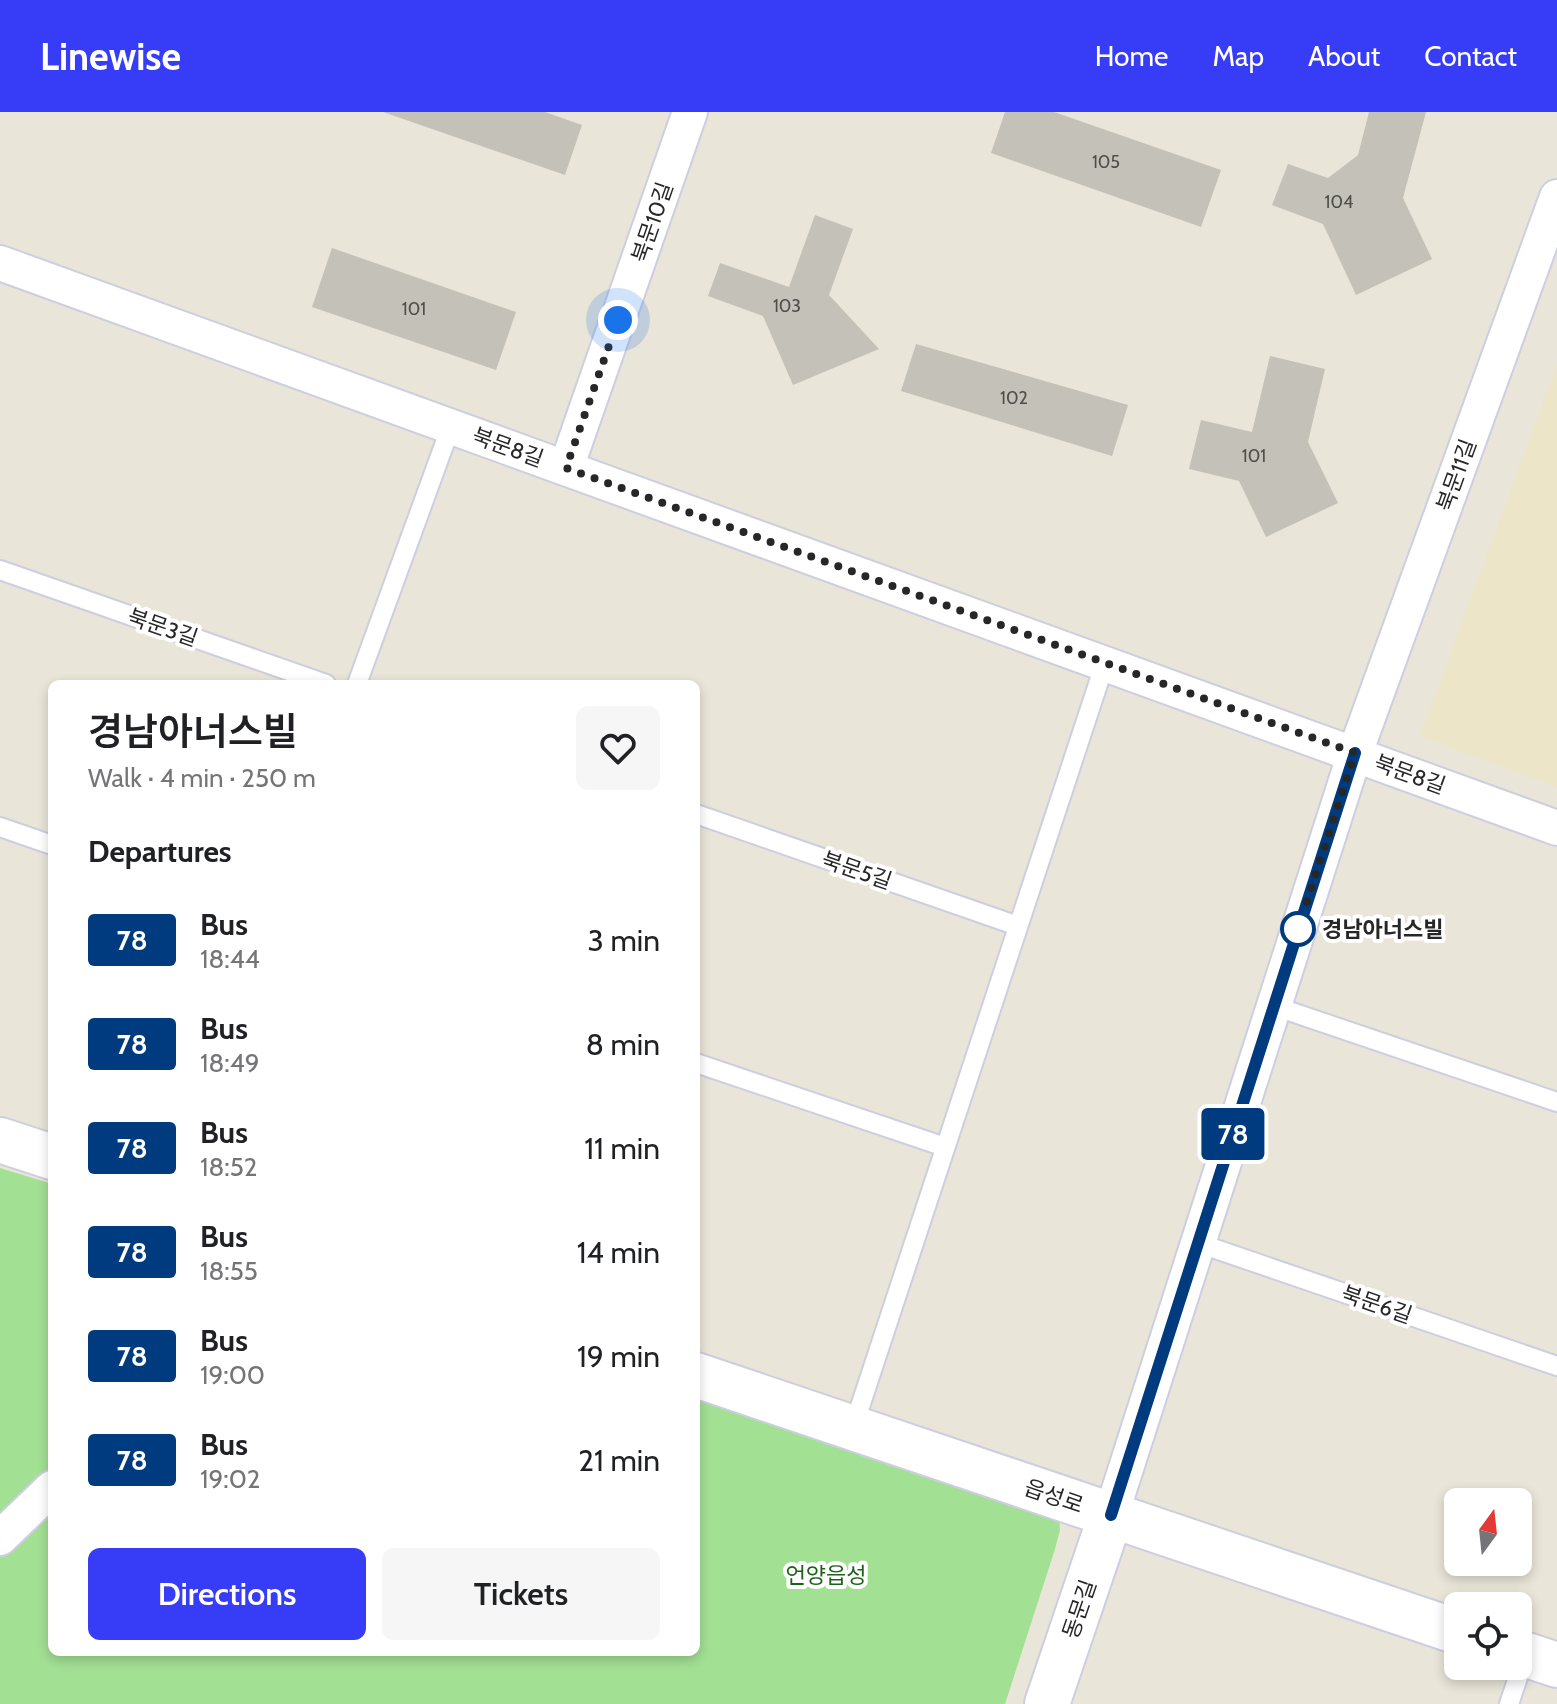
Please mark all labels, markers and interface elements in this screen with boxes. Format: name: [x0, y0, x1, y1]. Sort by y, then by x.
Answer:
text: Linewise: [40, 33, 181, 80]
text: Home: [1095, 39, 1168, 73]
text: Map: [1212, 39, 1264, 73]
text: About: [1308, 39, 1380, 73]
text: Contact: [1424, 39, 1517, 73]
house number: 105: [1092, 151, 1120, 173]
street label: 북문10길: [626, 178, 679, 266]
house number: 104: [1325, 191, 1353, 213]
house number: 103: [773, 295, 801, 317]
house number: 101: [402, 298, 426, 320]
your location: [598, 300, 638, 340]
house number: 102: [1000, 387, 1028, 409]
street label: 북문8길: [468, 422, 547, 473]
street label: 북문11길: [1431, 435, 1482, 515]
house number: 101: [1242, 445, 1266, 467]
street label: 북문3길: [124, 603, 202, 652]
button: heart: [576, 706, 660, 790]
text: 경남아너스빌: [88, 708, 298, 755]
street label: 북문8길: [1370, 749, 1449, 800]
text: Walk · 4 min · 250 m: [88, 762, 316, 794]
text: Departures: [88, 833, 232, 870]
street label: 북문5길: [818, 846, 896, 895]
text: Bus: [200, 906, 248, 943]
marker: 경남아너스빌: [1281, 912, 1315, 946]
place label: 경남아너스빌: [1322, 916, 1443, 943]
text: 3 min: [588, 922, 660, 959]
text: 78: [116, 923, 148, 957]
text: 18:44: [200, 943, 260, 975]
text: Bus: [200, 1010, 248, 1047]
text: 8 min: [586, 1026, 660, 1063]
text: 78: [116, 1027, 148, 1061]
text: 18:49: [200, 1047, 259, 1079]
line badge: 78: [1197, 1108, 1269, 1160]
text: Bus: [200, 1114, 248, 1151]
text: 78: [1217, 1117, 1249, 1151]
text: 11 min: [584, 1130, 660, 1167]
text: 78: [116, 1131, 148, 1165]
text: 18:52: [200, 1151, 257, 1183]
text: Bus: [200, 1218, 248, 1255]
text: 14 min: [577, 1234, 660, 1271]
text: 78: [116, 1235, 148, 1269]
text: 18:55: [200, 1255, 258, 1287]
street label: 북문6길: [1338, 1280, 1416, 1329]
text: Bus: [200, 1322, 248, 1359]
text: 19 min: [577, 1338, 660, 1375]
text: 78: [116, 1339, 148, 1373]
text: 19:00: [200, 1359, 265, 1391]
text: Bus: [200, 1426, 248, 1463]
text: 21 min: [578, 1442, 660, 1479]
text: 78: [116, 1443, 148, 1477]
text: 19:02: [200, 1463, 260, 1495]
street label: 읍성로: [1021, 1474, 1087, 1519]
north arrow: [1444, 1488, 1532, 1576]
map controls: [1444, 1488, 1532, 1680]
button: Directions: [88, 1548, 366, 1640]
button: Tickets: [382, 1548, 660, 1640]
park label: 언양읍성: [786, 1562, 866, 1589]
street label: 동문길: [1057, 1576, 1102, 1642]
button: locate: [1444, 1592, 1532, 1680]

